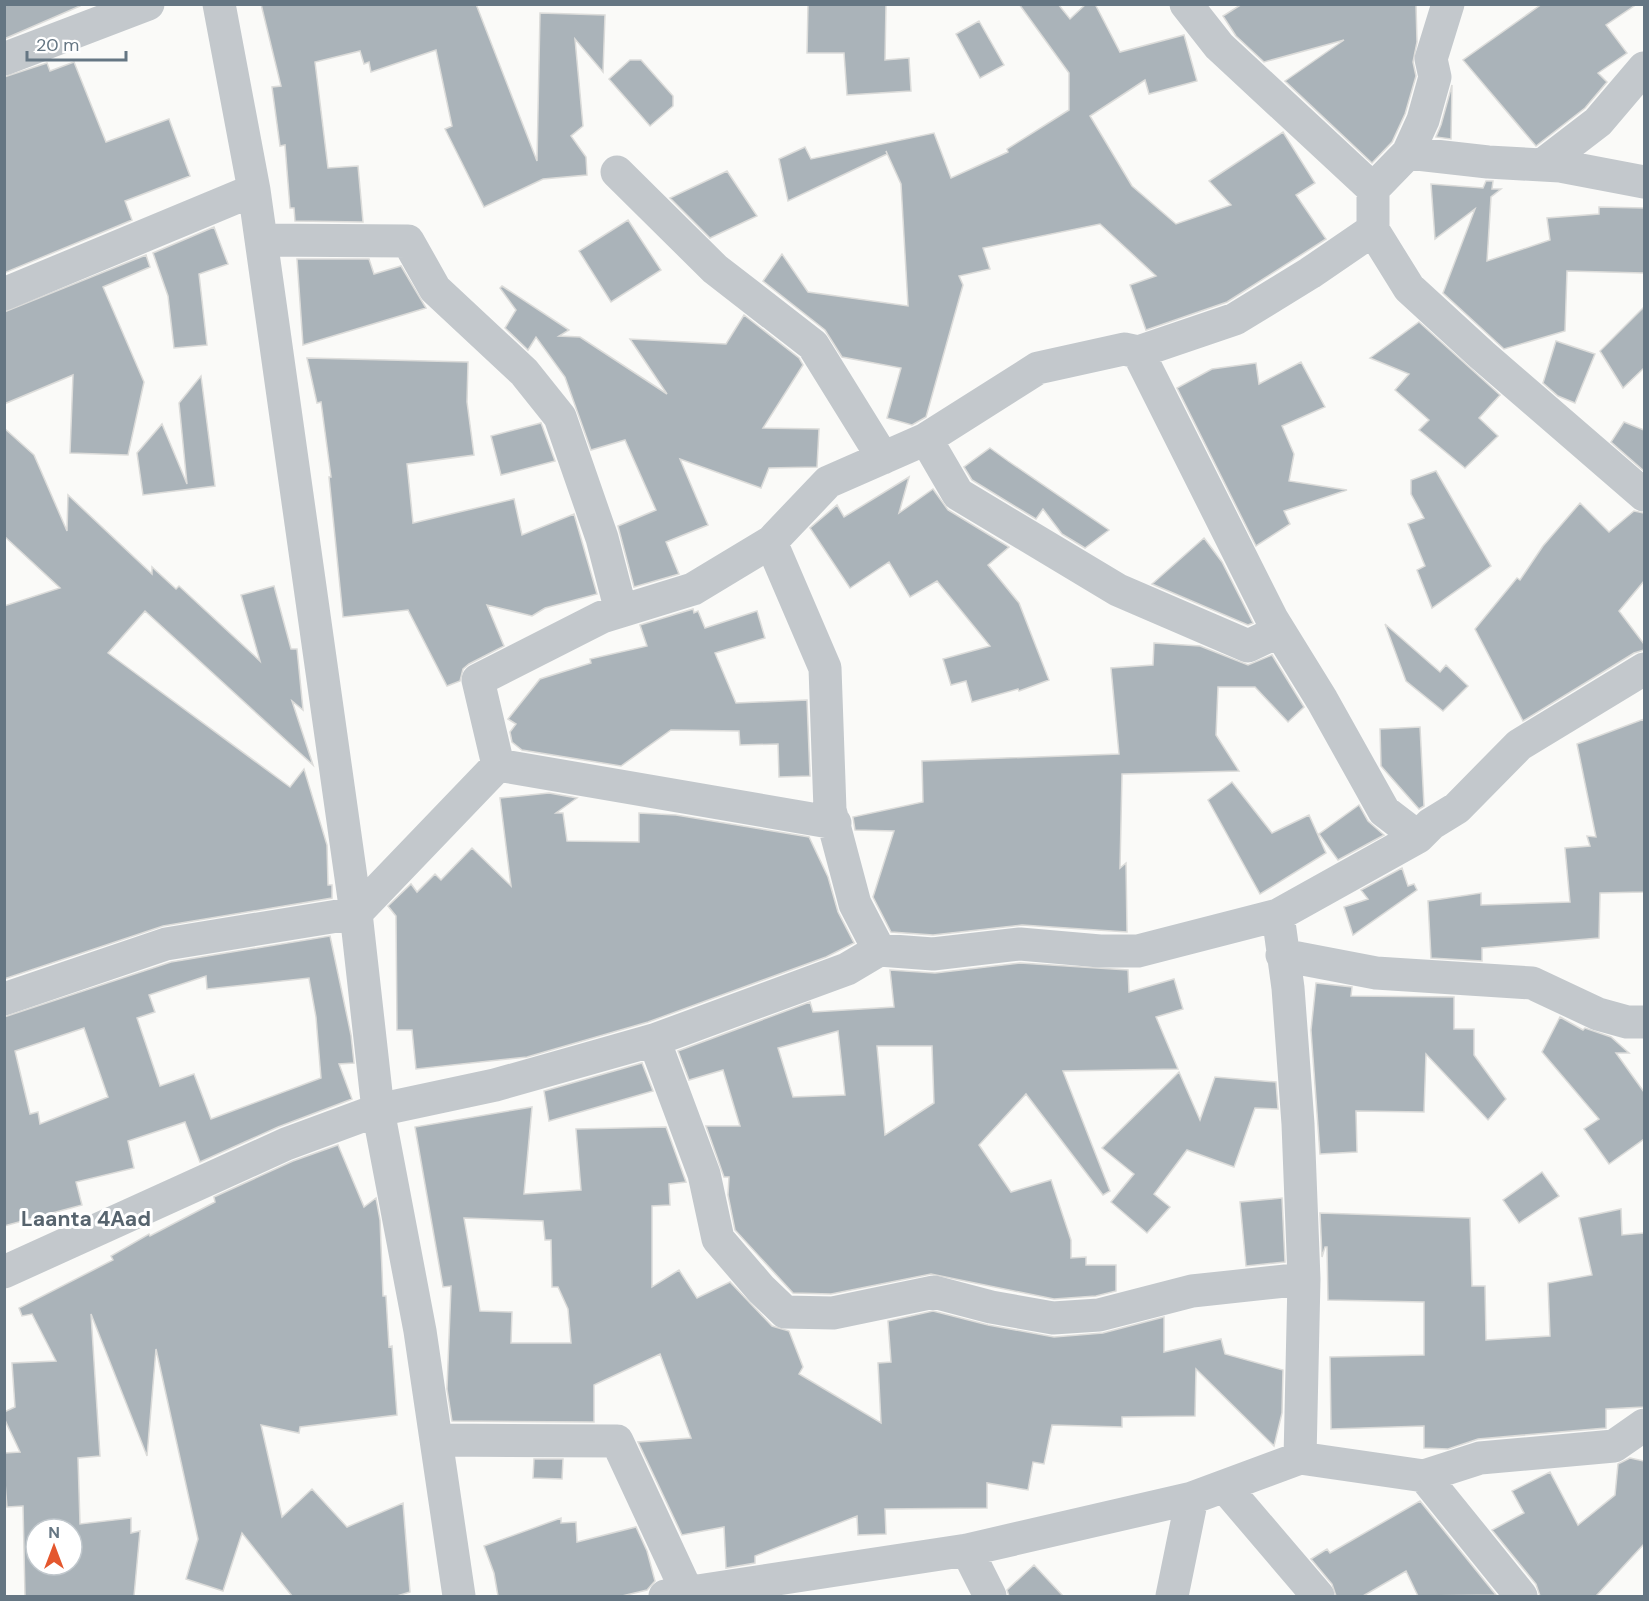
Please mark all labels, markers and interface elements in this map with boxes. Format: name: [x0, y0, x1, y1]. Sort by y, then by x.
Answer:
scale bar: [27, 24, 126, 62]
text: 20 m: [36, 33, 79, 57]
district label: Laanta 4Aad: [21, 1205, 151, 1233]
north arrow: [24, 1517, 84, 1577]
text: N: [48, 1522, 60, 1543]

